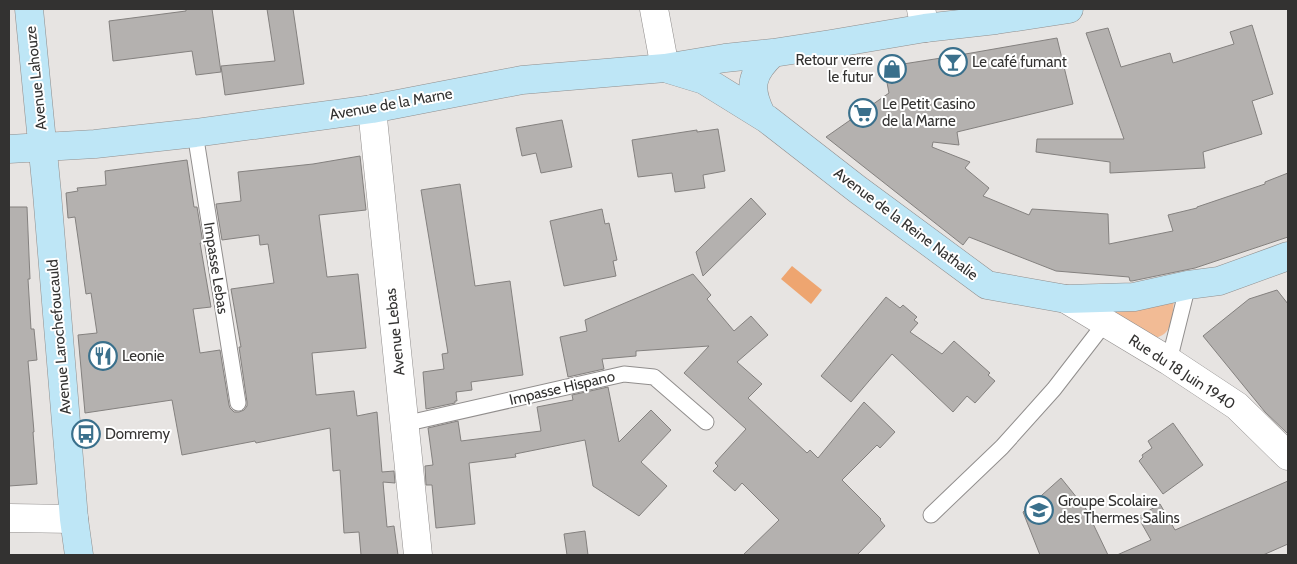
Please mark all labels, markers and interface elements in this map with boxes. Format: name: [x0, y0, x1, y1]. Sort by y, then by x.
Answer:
street label: Avenue Lahouze: [22, 25, 50, 131]
bar icon: Le café fumant: [938, 47, 968, 77]
place label: Retour verre le futur: [795, 51, 873, 86]
place label: Le café fumant: [972, 53, 1067, 71]
shop icon: Retour verre le futur: [877, 54, 907, 84]
street label: Avenue de la Marne: [328, 84, 454, 124]
place label: Le Petit Casino de la Marne: [882, 95, 976, 130]
supermarket icon: Le Petit Casino de la Marne: [848, 98, 878, 128]
street label: Avenue de la Reine Nathalie: [830, 164, 982, 284]
street label: Impasse Lebas: [200, 221, 232, 315]
street label: Avenue Larochefoucauld: [43, 259, 75, 415]
street label: Avenue Lebas: [381, 287, 409, 377]
street label: Rue du 18 Juin 1940: [1125, 331, 1239, 413]
restaurant icon: Leonie: [88, 341, 118, 371]
place label: Leonie: [122, 347, 165, 365]
street label: Impasse Hispano: [507, 367, 617, 409]
bus stop icon: Domremy: [71, 419, 101, 449]
place label: Domremy: [105, 425, 170, 443]
place label: Groupe Scolaire des Thermes Salins: [1058, 492, 1180, 527]
school or university icon: Groupe Scolaire des Thermes Salins: [1024, 495, 1054, 525]

